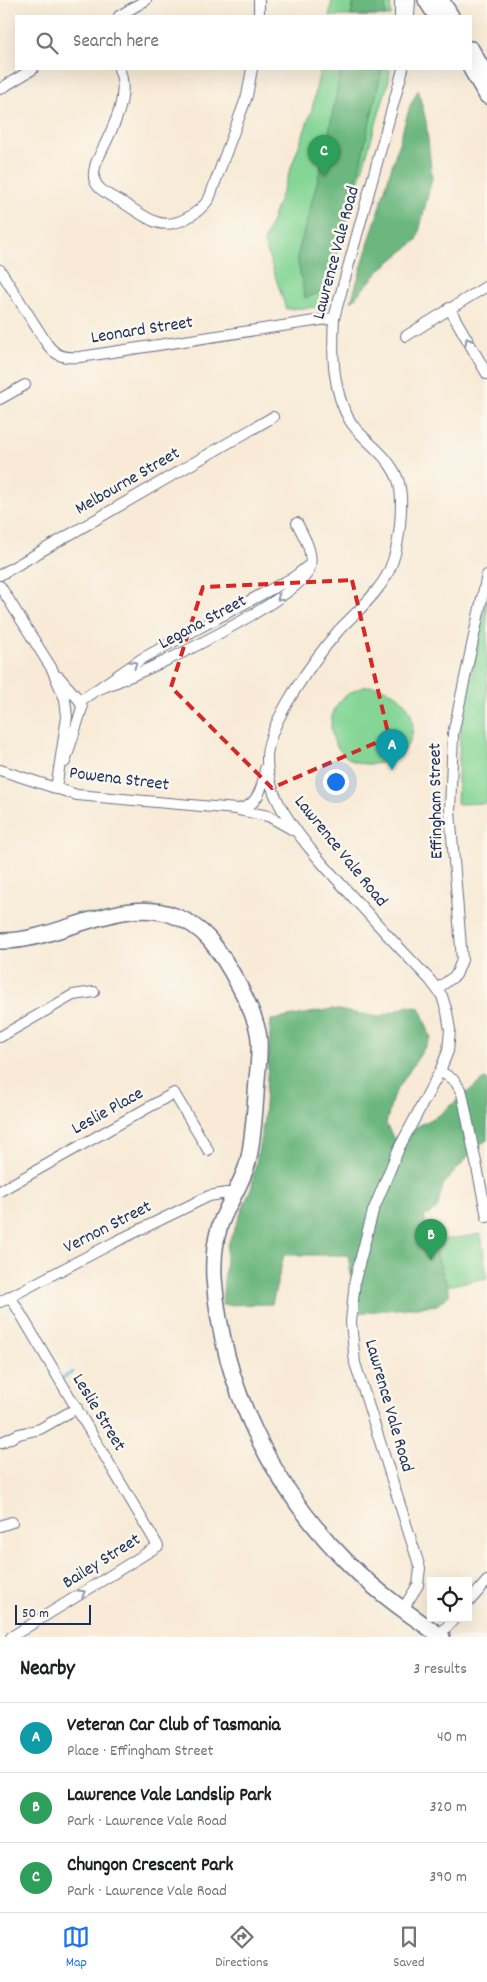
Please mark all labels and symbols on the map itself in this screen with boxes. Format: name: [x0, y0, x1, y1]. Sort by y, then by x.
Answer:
pin: C: [308, 135, 340, 176]
street label: Lawrence Vale Road: [307, 184, 367, 322]
street label: Leonard Street: [89, 311, 195, 351]
one-way arrow: [464, 337, 474, 346]
street label: Melbourne Street: [71, 442, 185, 522]
street label: Legana Street: [155, 589, 252, 657]
one-way arrow: [276, 592, 285, 601]
one-way arrow: [129, 660, 138, 670]
pin: A: [376, 729, 408, 770]
street label: Effingham Street: [423, 742, 451, 859]
street label: Powena Street: [68, 761, 171, 799]
your location: [323, 769, 349, 795]
street label: Lawrence Vale Road: [287, 791, 393, 913]
street label: Leslie Place: [68, 1082, 148, 1142]
street label: Vernon Street: [60, 1195, 157, 1261]
pin: B: [415, 1219, 447, 1260]
street label: Lawrence Vale Road: [357, 1337, 419, 1475]
street label: Leslie Street: [65, 1370, 131, 1457]
street label: Bailey Street: [58, 1528, 146, 1596]
one-way arrow: [76, 1590, 85, 1599]
scale bar: [15, 1602, 91, 1625]

